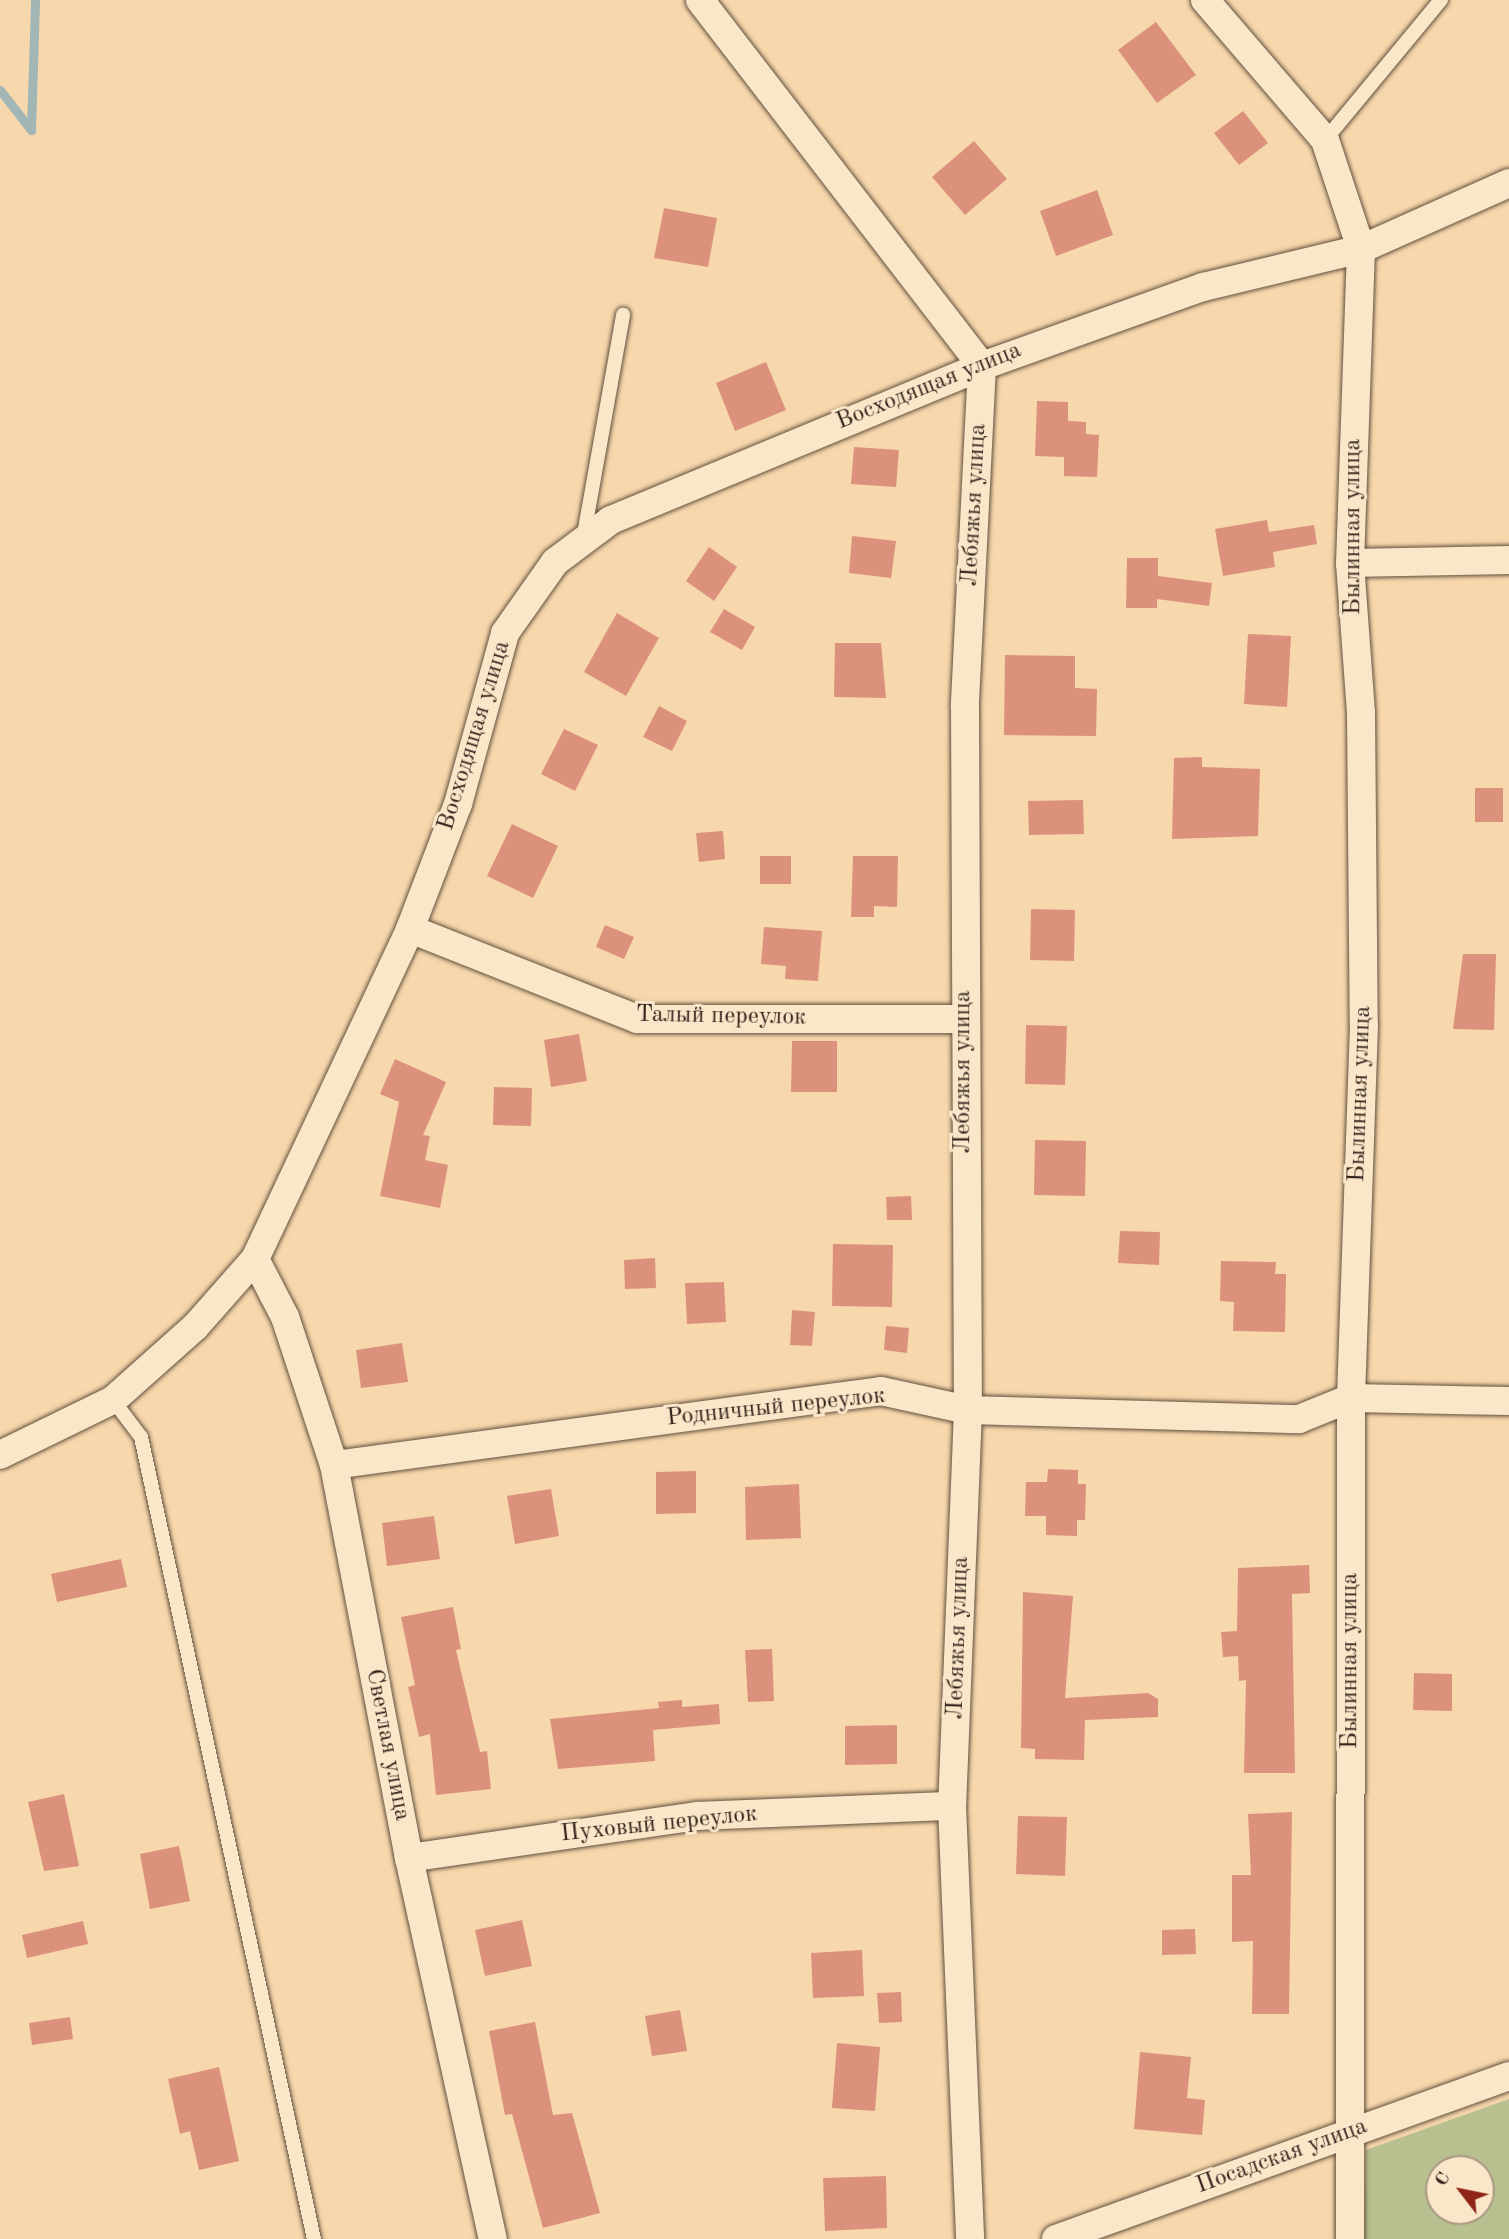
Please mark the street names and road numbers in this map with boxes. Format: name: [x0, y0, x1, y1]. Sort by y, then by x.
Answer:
street label: Восходящая улица: [832, 337, 1026, 437]
street label: Лебяжья улица: [956, 423, 994, 587]
street label: Былинная улица: [1340, 439, 1368, 615]
street label: Восходящая улица: [432, 638, 518, 834]
street label: Лебяжья улица: [950, 990, 978, 1154]
street label: Талый переулок: [636, 1001, 806, 1033]
street label: Былинная улица: [1344, 1005, 1378, 1183]
street label: Родничный переулок: [665, 1382, 887, 1434]
street label: Лебяжья улица: [942, 1556, 976, 1720]
street label: Былинная улица: [1337, 1573, 1365, 1749]
street label: Светлая улица: [358, 1667, 416, 1823]
street label: Пуховый переулок: [559, 1800, 759, 1850]
street label: Посадская улица: [1193, 2113, 1371, 2201]

